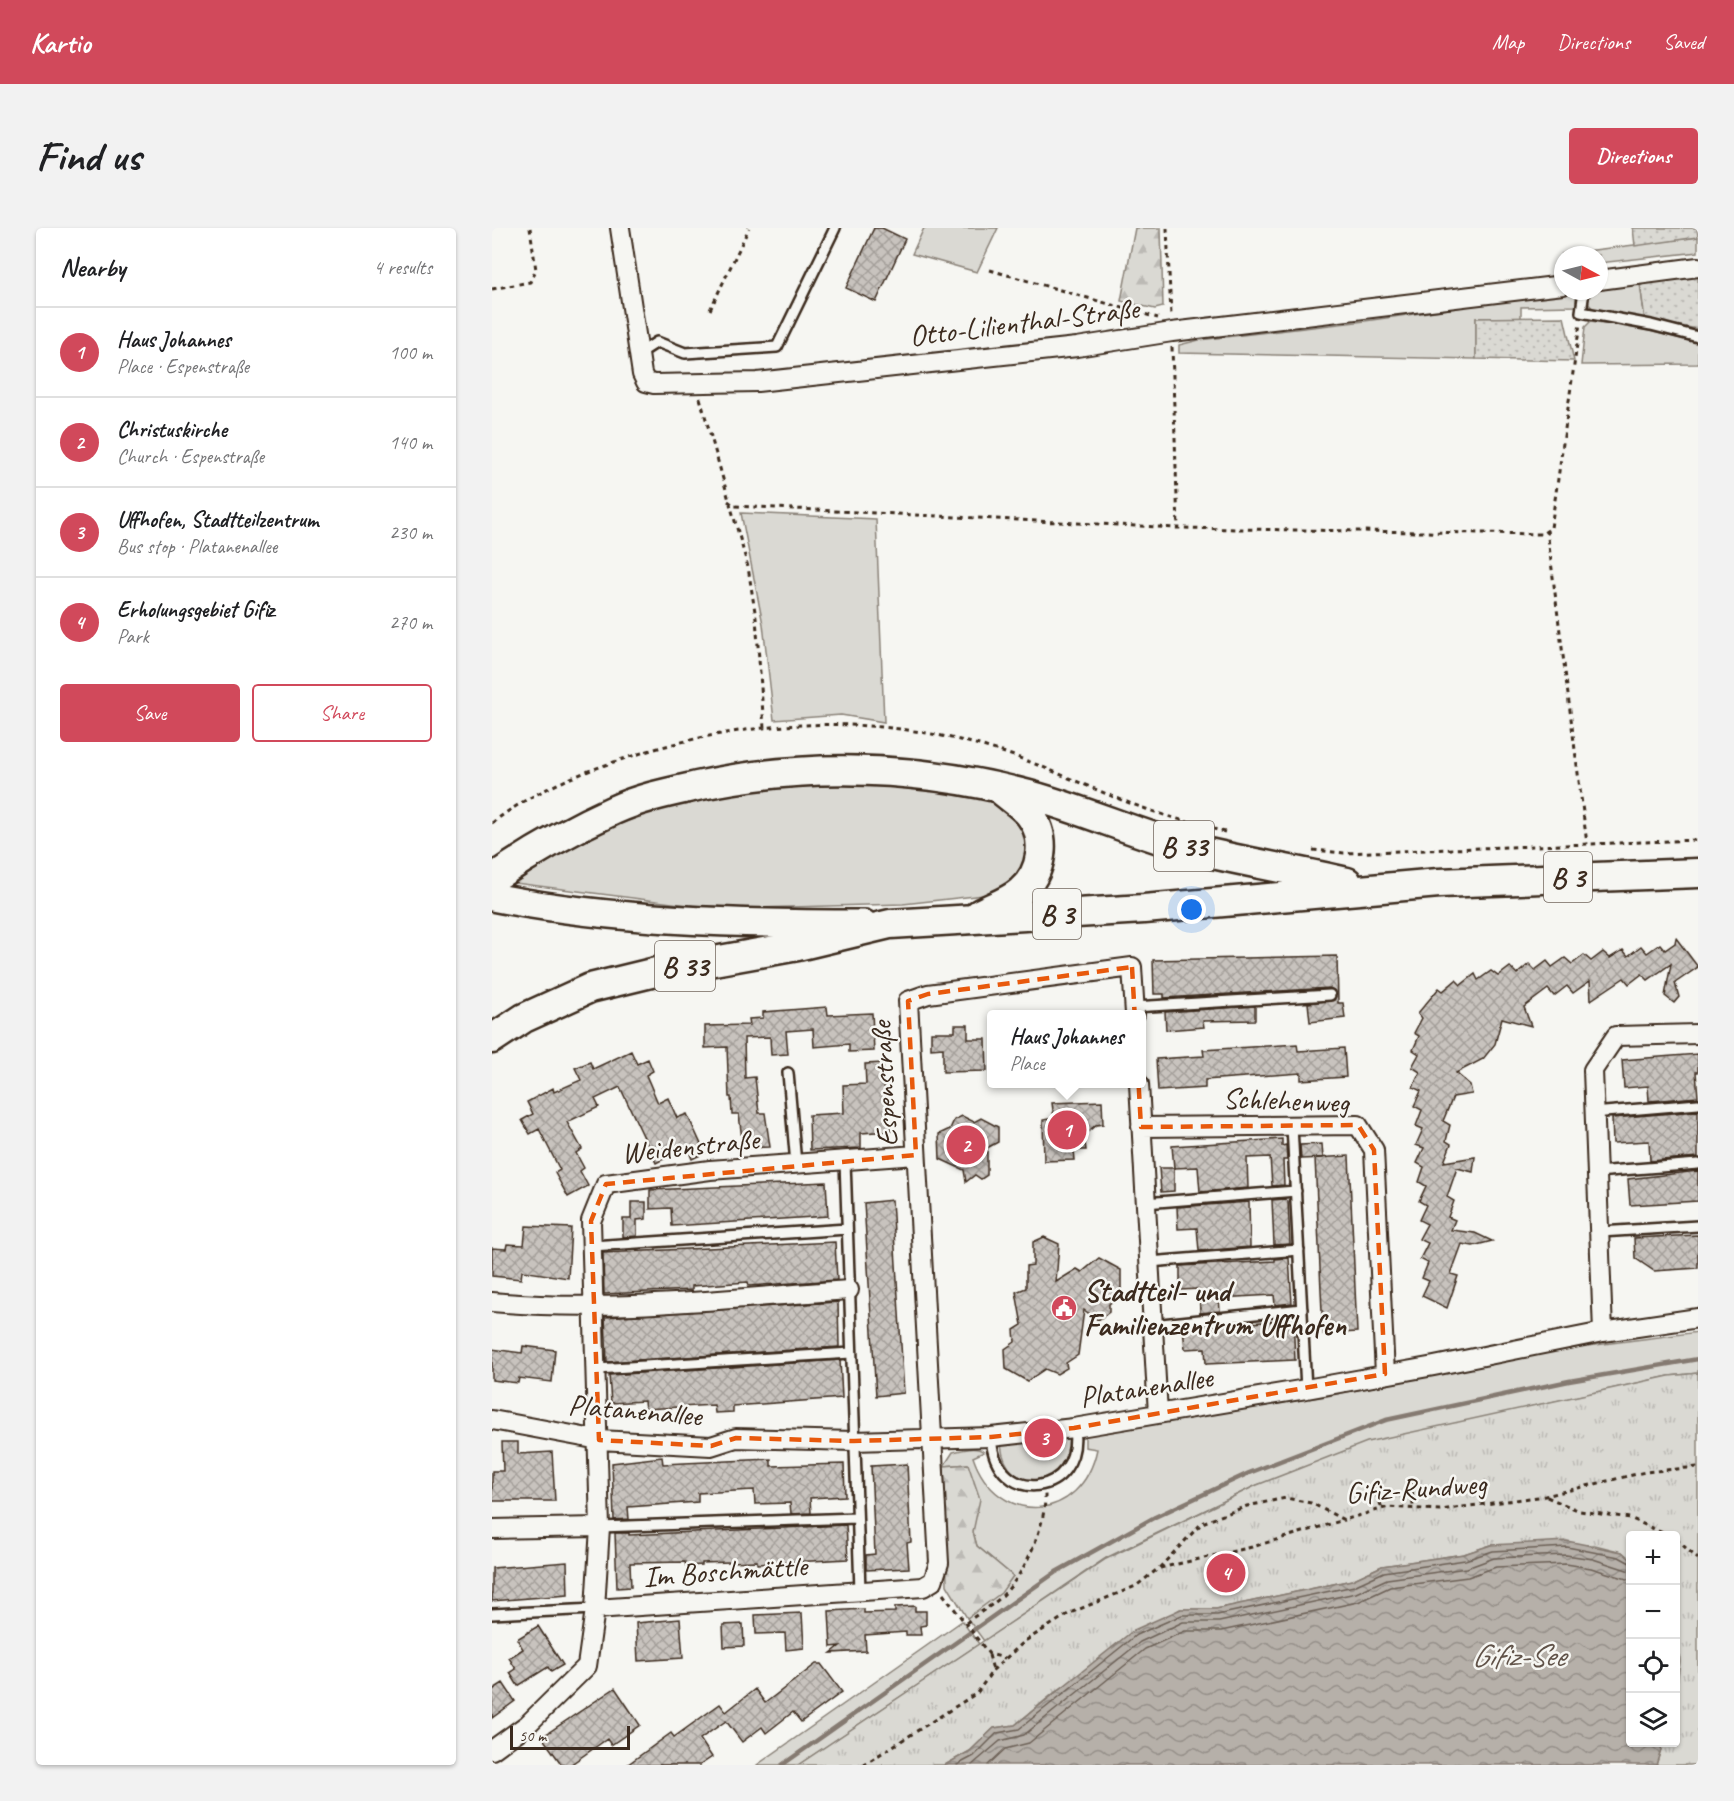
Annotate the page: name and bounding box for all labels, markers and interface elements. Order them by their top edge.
text: Kartio [30,25,91,60]
text: Map [1492,29,1524,55]
text: Directions [1557,29,1630,55]
text: Saved [1663,29,1704,55]
button: Directions [1569,128,1698,184]
text: Find us [36,130,141,183]
north arrow [1554,246,1608,300]
text: Nearby [60,251,125,284]
text: 4 results [373,255,432,280]
street label: Otto-Lilienthal-Straße [907,289,1143,355]
text: Haus Johannes [117,326,231,354]
text: 1 [75,340,84,365]
text: 100 m [389,340,432,365]
text: Place · Espenstraße [117,354,249,379]
text: Christuskirche [117,416,227,444]
text: 2 [75,430,84,455]
text: 140 m [389,430,432,455]
text: Church · Espenstraße [117,444,264,469]
text: Uffhofen, Stadtteilzentrum [117,506,318,534]
text: 3 [75,520,84,545]
text: 230 m [389,520,432,545]
text: Bus stop · Platanenallee [117,534,277,559]
text: Erholungsgebiet Gifiz [117,596,274,624]
text: 4 [75,610,84,635]
text: 270 m [389,610,432,635]
text: Park [117,624,149,649]
button: Save [60,684,240,742]
button: Share [252,684,432,742]
road number: B 33 [1154,821,1214,871]
road number: B 3 [1544,852,1592,902]
road number: B 3 [1033,889,1081,939]
your location [1177,895,1206,924]
road number: B 33 [655,941,715,991]
popup [987,1010,1146,1088]
street label: Espenstraße [862,1018,906,1148]
text: Haus Johannes [1010,1023,1123,1051]
text: Place [1010,1051,1045,1076]
street label: Schlehenweg [1222,1079,1351,1121]
pin: 1 [1048,1108,1086,1152]
street label: Weidenstraße [619,1120,763,1172]
pin: 2 [946,1122,986,1168]
place label: Stadtteil- und Familienzentrum Uffhofen [1084,1272,1347,1344]
public building icon: Stadtteil- und Familienzentrum Uffhofen [1049,1293,1079,1323]
street label: Platanenallee [1077,1357,1217,1416]
street label: Platanenallee [567,1385,706,1435]
pin: 3 [1024,1416,1064,1460]
street label: Gifiz-Rundweg [1344,1464,1489,1512]
map controls [1626,1531,1680,1747]
button: + [1626,1531,1680,1585]
street label: Im Boschmättle [642,1546,810,1596]
pin: 4 [1206,1550,1246,1596]
button: − [1626,1585,1680,1639]
water label: Gifiz-See [1472,1635,1569,1676]
button: locate [1626,1639,1680,1693]
button: layers [1626,1693,1680,1747]
scale bar [510,1723,630,1750]
text: 50 m [519,1726,546,1746]

